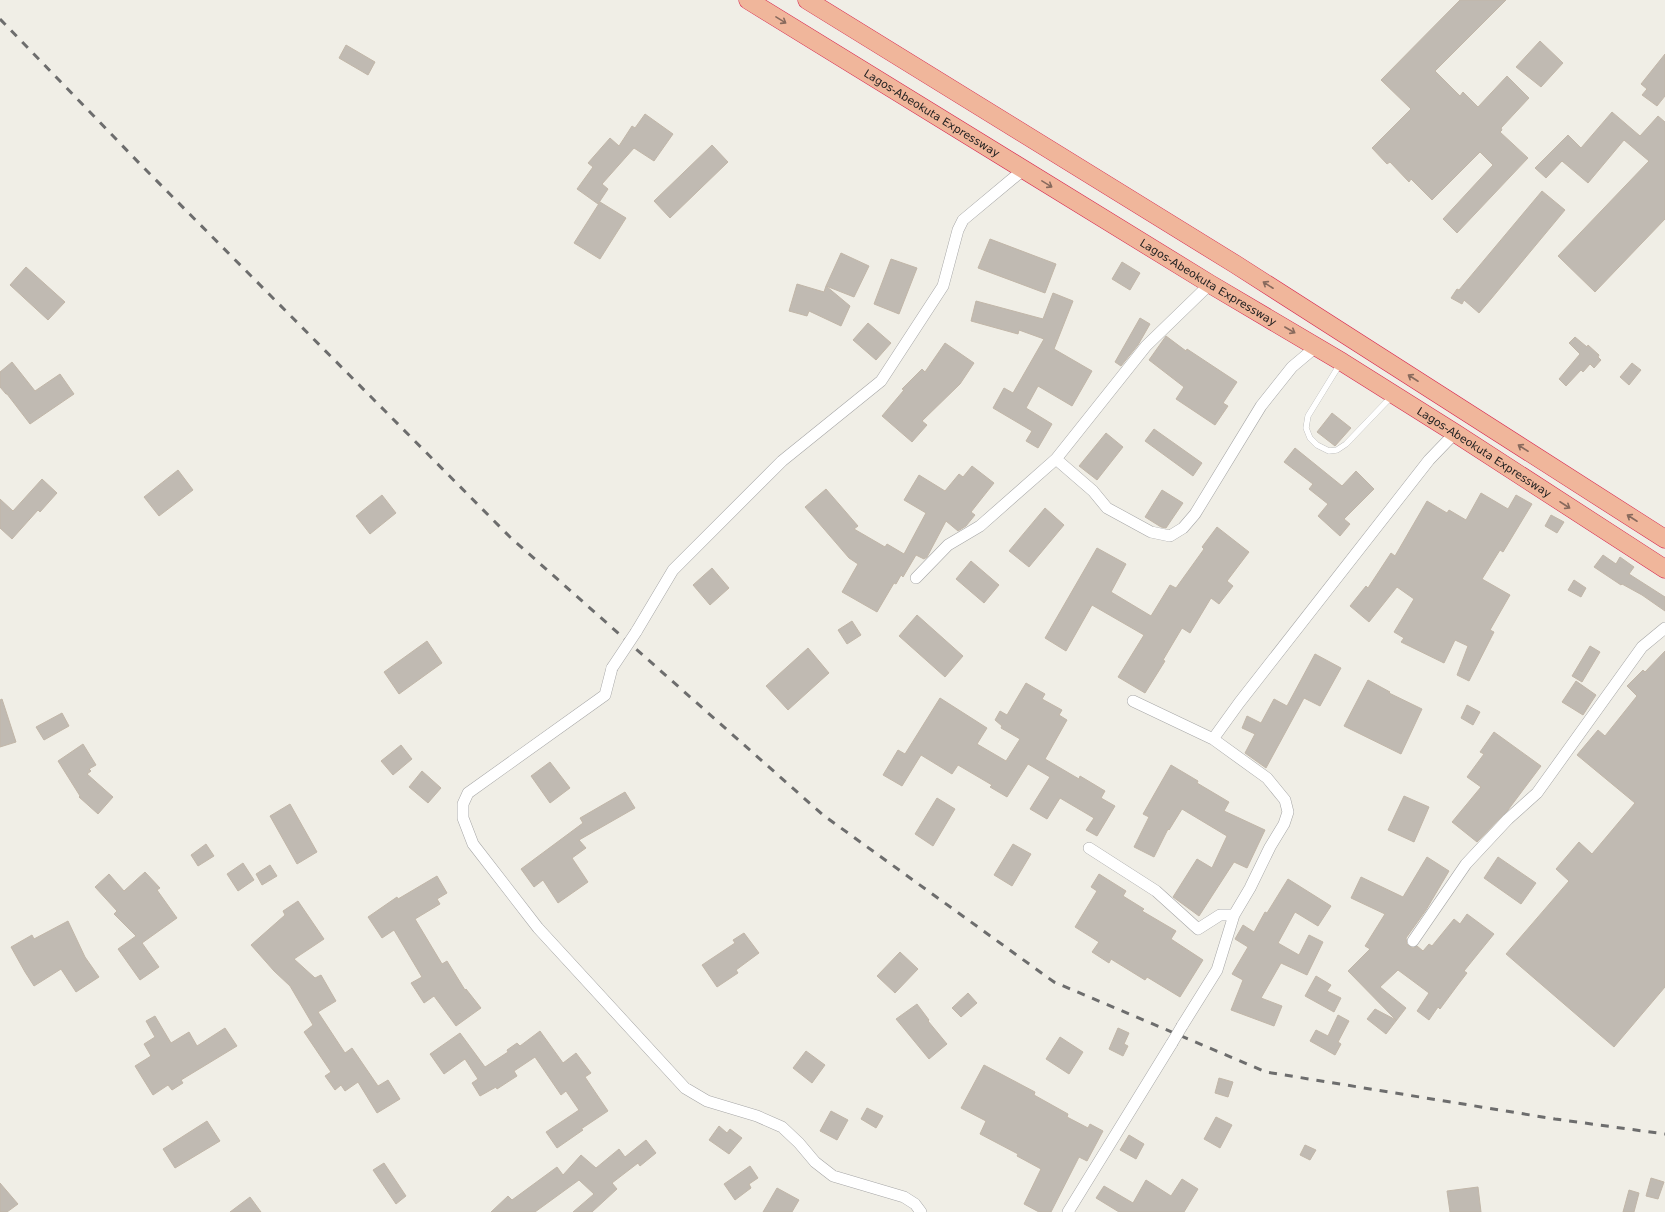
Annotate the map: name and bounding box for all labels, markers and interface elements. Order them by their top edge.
one-way arrow [775,17,787,25]
street label: Lagos-Abeokuta Expressway [862,66,1003,160]
one-way arrow [1041,181,1053,189]
street label: Lagos-Abeokuta Expressway [1138,236,1279,329]
one-way arrow [1262,281,1274,289]
one-way arrow [1284,327,1296,335]
one-way arrow [1408,374,1419,382]
street label: Lagos-Abeokuta Expressway [1415,404,1554,500]
one-way arrow [1518,444,1529,452]
one-way arrow [1559,501,1570,509]
one-way arrow [1627,514,1638,522]

